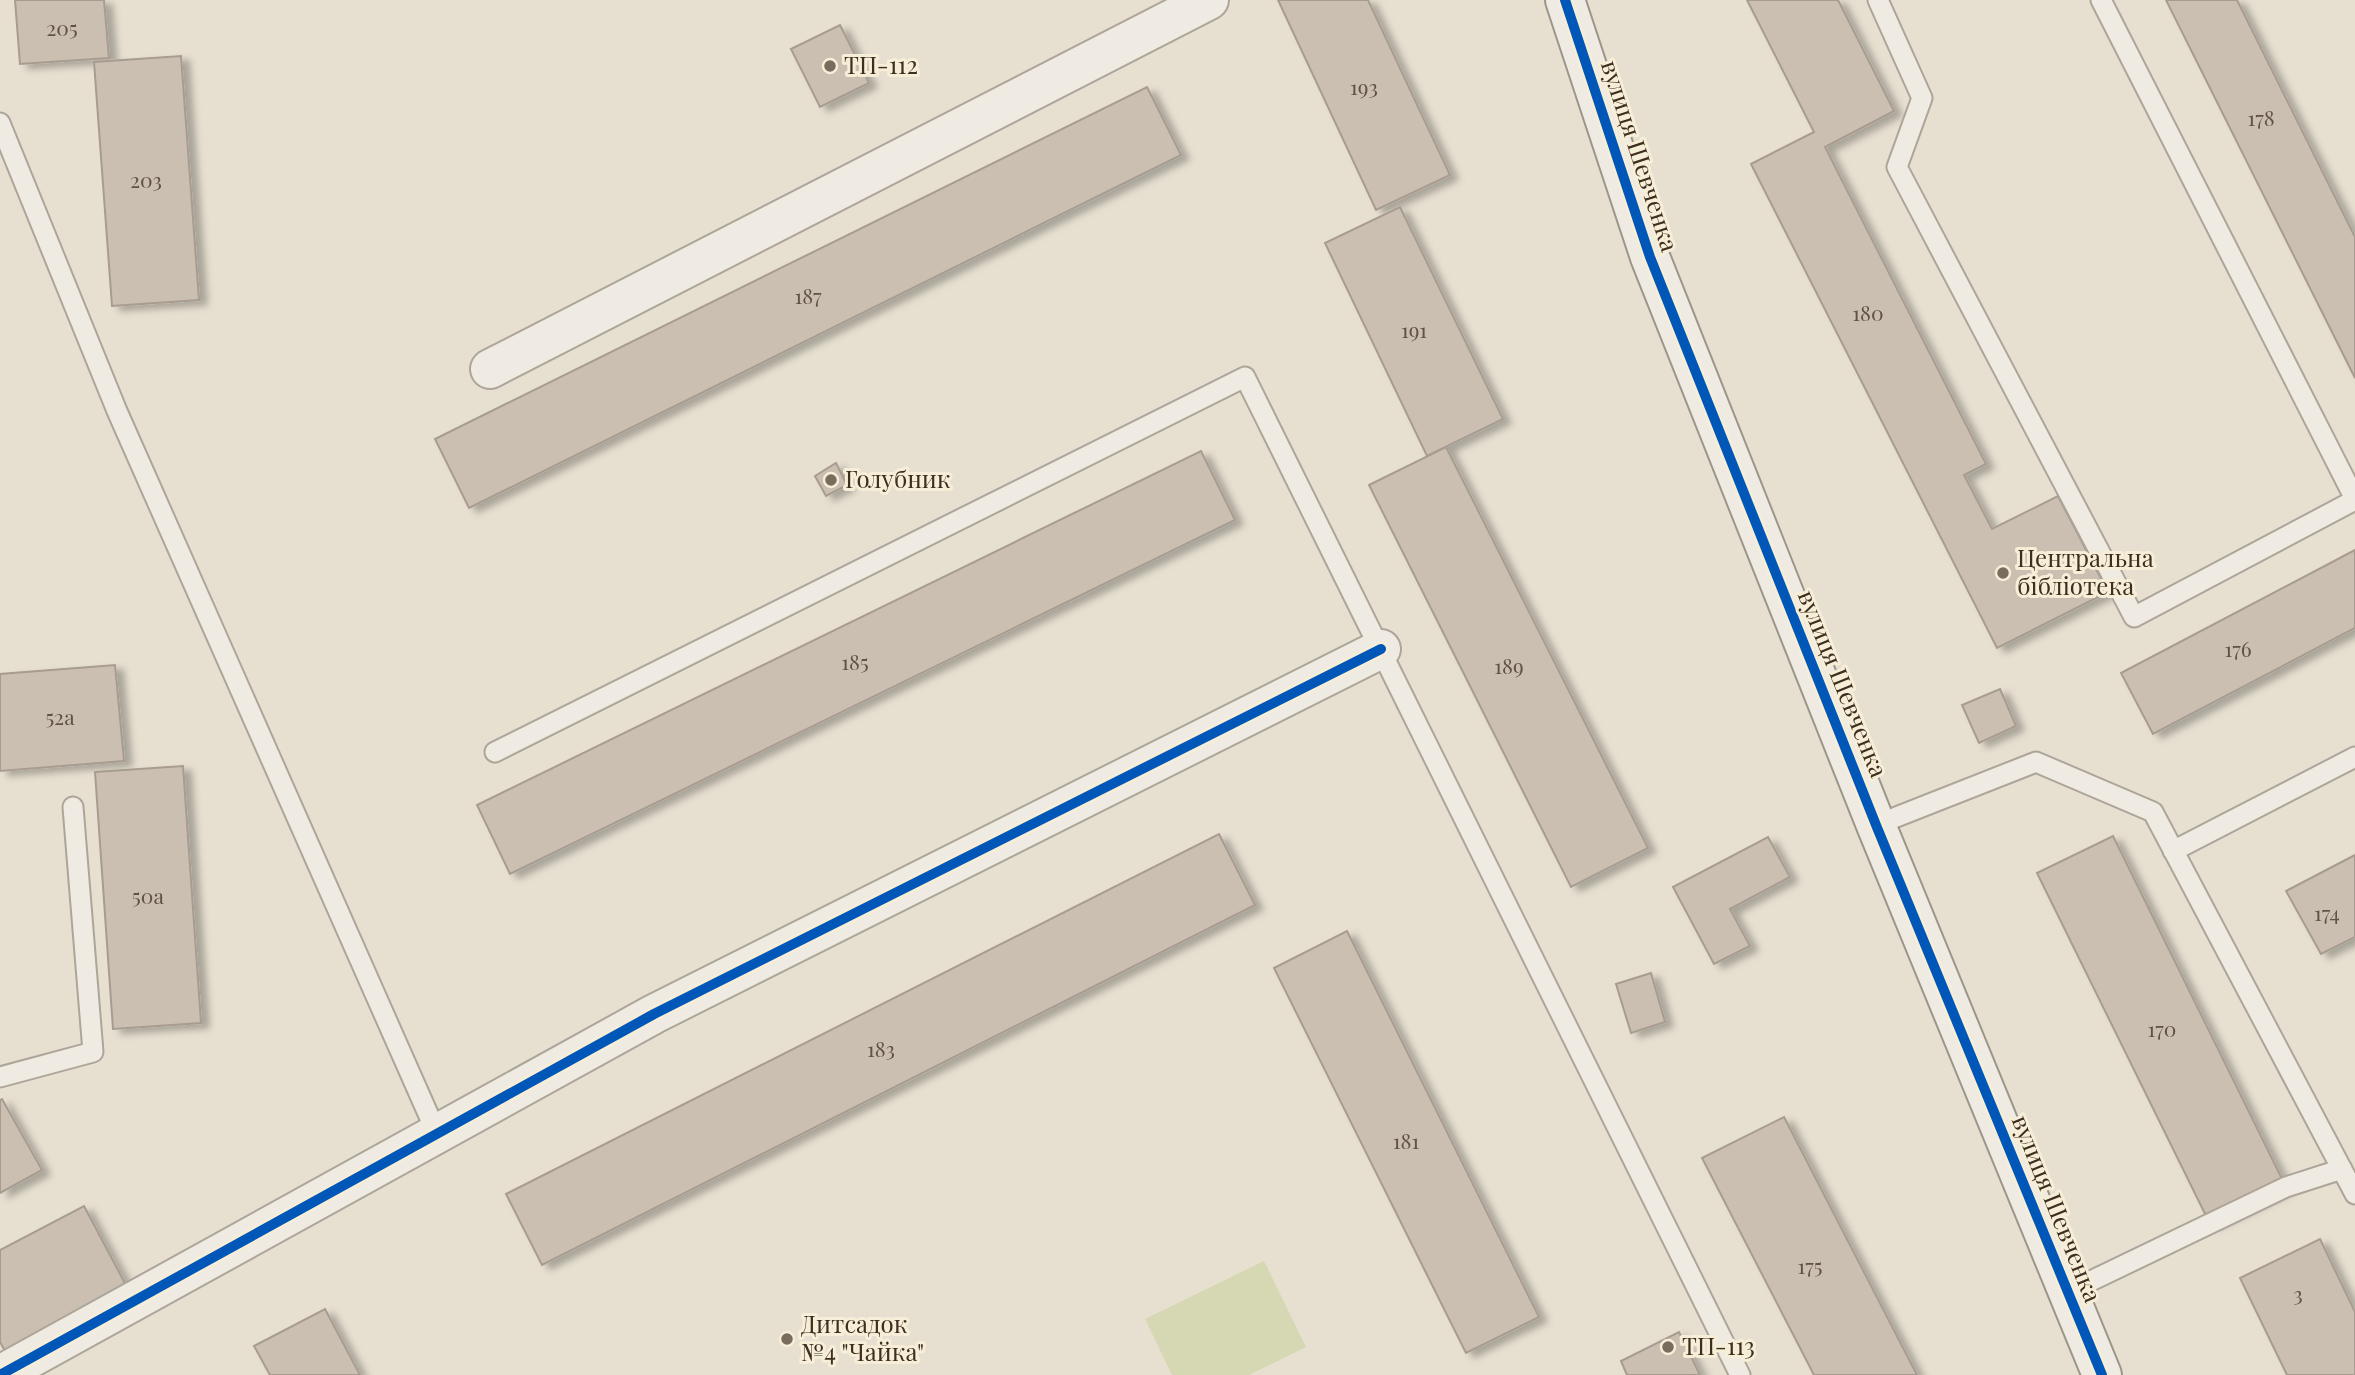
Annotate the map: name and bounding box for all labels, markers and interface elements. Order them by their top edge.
house number: 205 [46,13,78,41]
place label: ТП-112 [844,48,918,80]
street label: вулиця Шевченка [1595,56,1687,255]
marker: ТП-112 [822,58,838,74]
house number: 193 [1350,72,1378,100]
house number: 178 [2247,103,2275,131]
house number: 203 [130,165,162,193]
house number: 187 [794,281,822,309]
house number: 180 [1852,298,1884,326]
house number: 191 [1401,315,1427,343]
place label: Голубник [845,462,951,494]
marker: Голубник [823,472,839,488]
place label: Центральна бібліотека [2017,541,2154,601]
marker: Центральна бібліотека [1995,565,2011,581]
street label: вулиця Шевченка [1792,585,1896,782]
house number: 176 [2224,634,2252,662]
house number: 185 [841,647,869,675]
house number: 189 [1494,651,1524,679]
house number: 52а [45,702,75,730]
house number: 50а [132,881,164,909]
house number: 174 [2314,898,2340,926]
house number: 170 [2148,1014,2176,1042]
house number: 183 [867,1034,895,1062]
street label: вулиця Шевченка [2006,1110,2110,1307]
house number: 181 [1393,1126,1419,1154]
house number: 175 [1797,1251,1823,1279]
house number: 3 [2293,1279,2303,1307]
place label: Дитсадок №4 "Чайка" [801,1307,924,1367]
place label: ТП-113 [1682,1329,1755,1361]
marker: Дитсадок №4 "Чайка" [779,1331,795,1347]
marker: ТП-113 [1660,1339,1676,1355]

